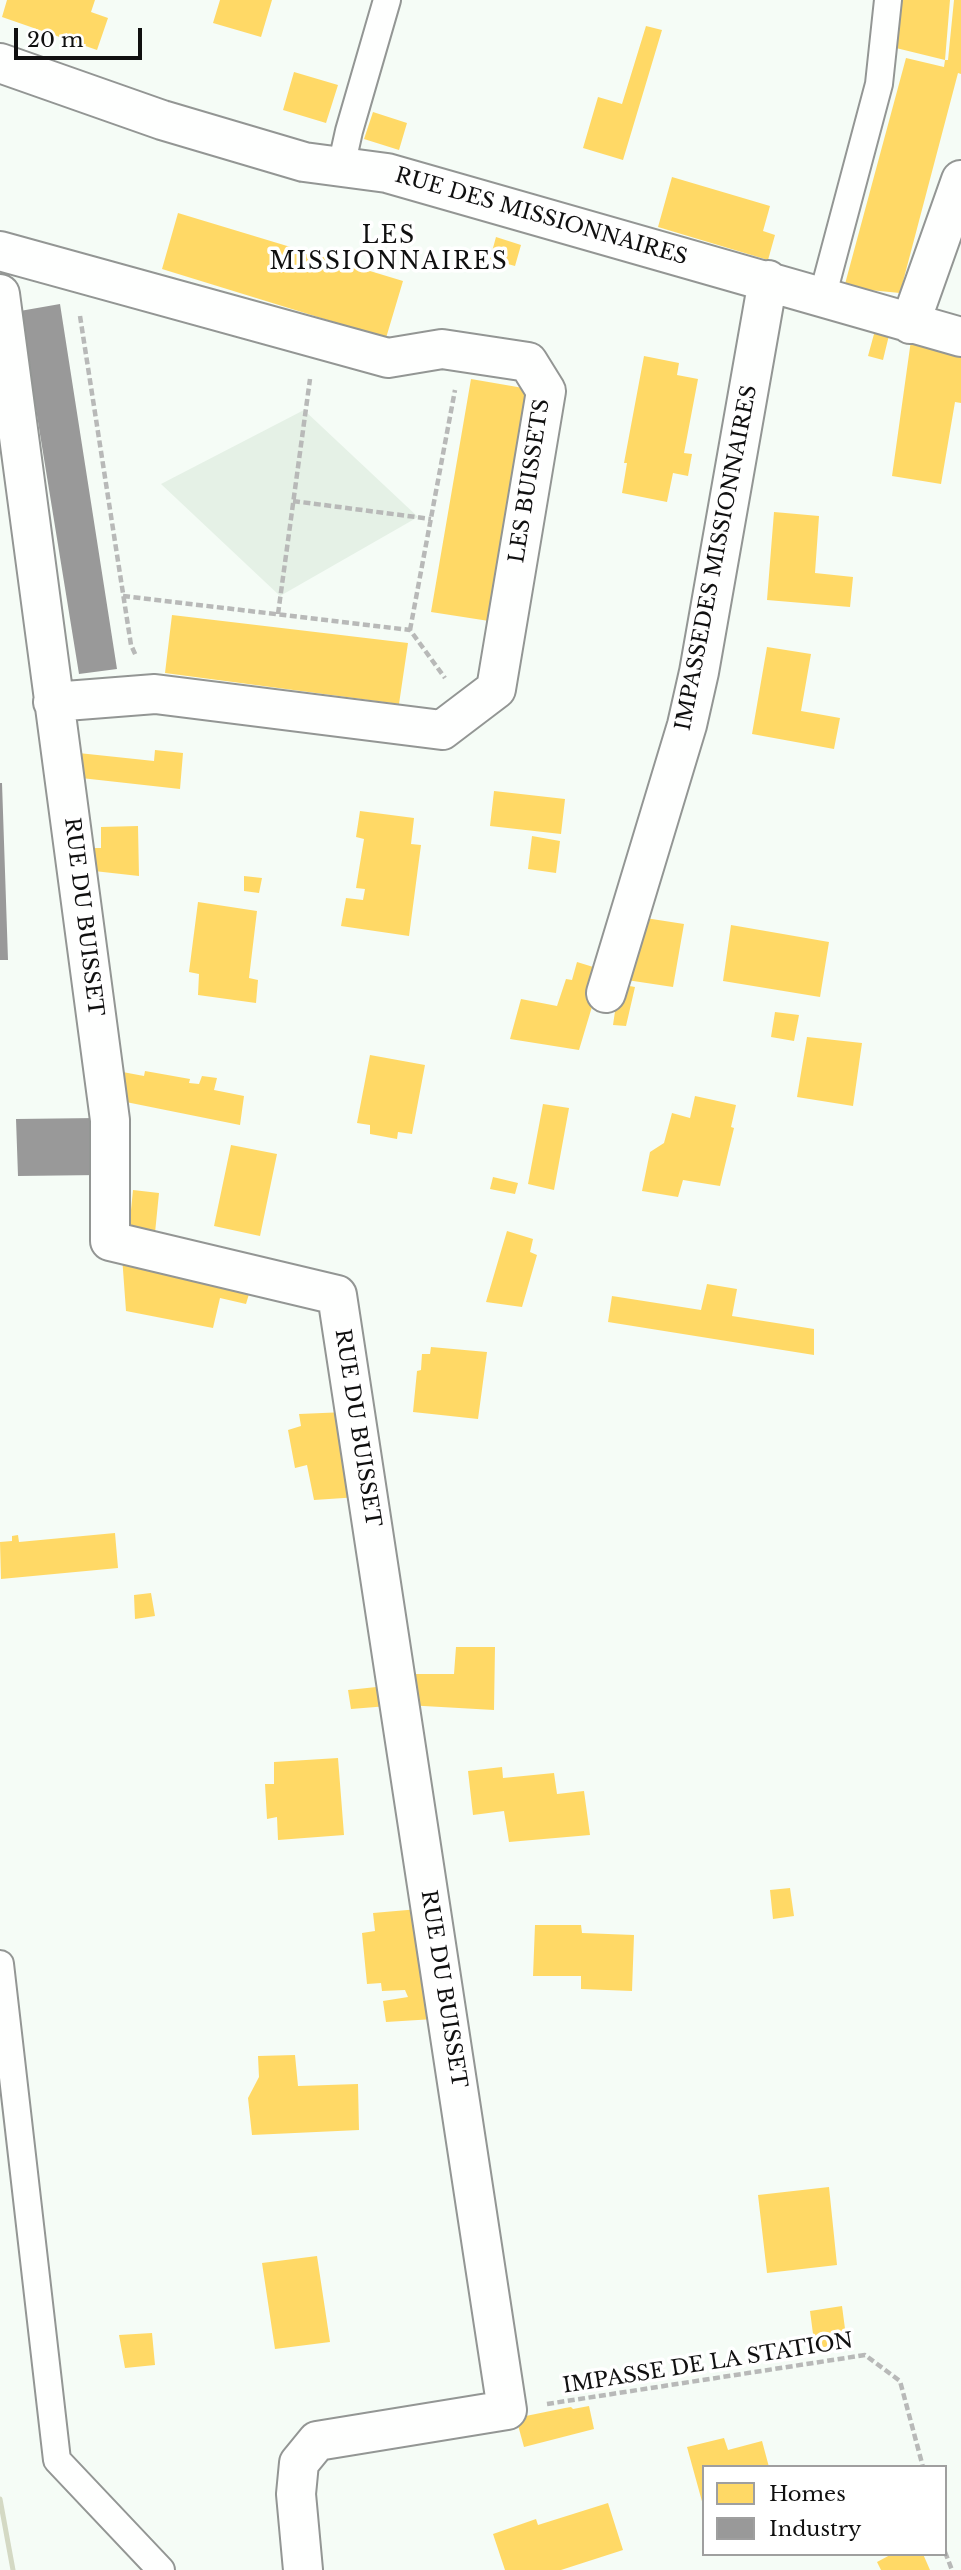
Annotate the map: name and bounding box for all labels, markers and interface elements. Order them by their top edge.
scale bar [18,14,145,58]
text: 20 m [27,27,84,53]
street label: RUE DES MISSIONNAIRES [392,163,690,271]
district label: LES MISSIONNAIRES [271,223,507,277]
street label: IMPASSEDES MISSIONNAIRES [671,383,763,733]
street label: LES BUISSETS [505,397,555,565]
street label: RUE DU BUISSET [58,816,108,1018]
street label: RUE DU BUISSET [329,1327,385,1529]
street label: RUE DU BUISSET [415,1888,471,2090]
street label: IMPASSE DE LA STATION [561,2329,855,2399]
legend [702,2465,947,2556]
text: Homes [769,2481,846,2507]
text: Industry [769,2516,861,2542]

